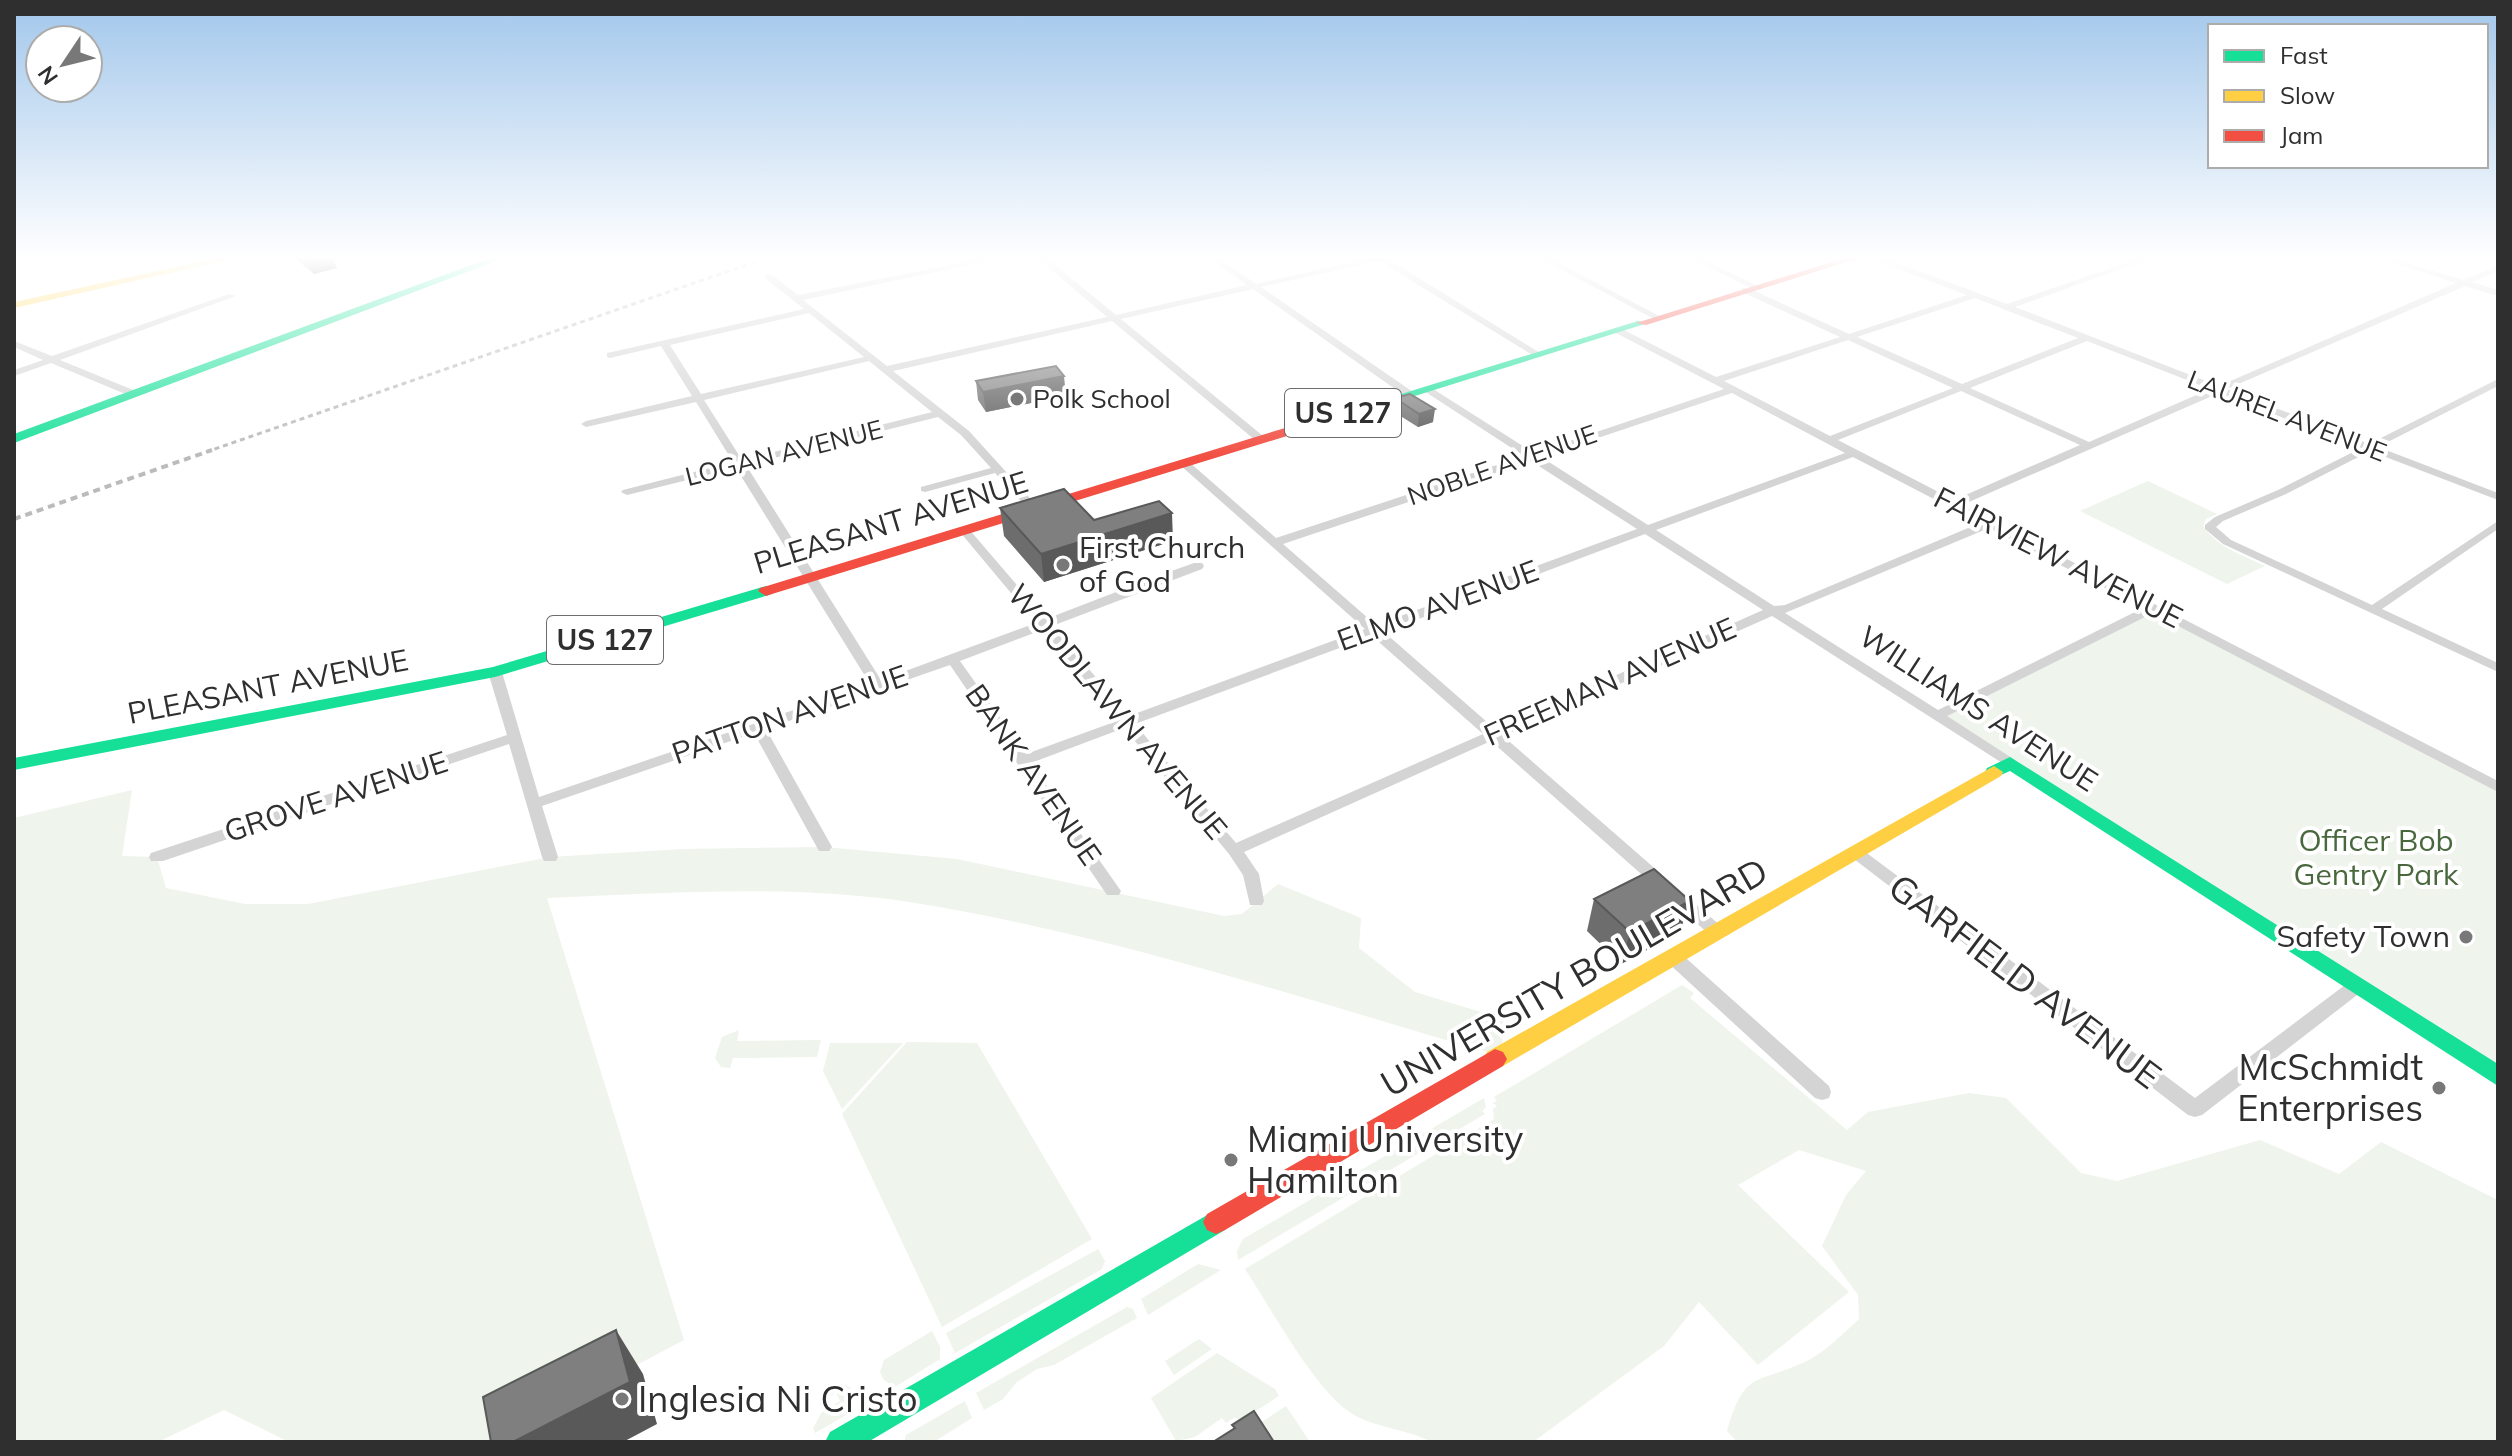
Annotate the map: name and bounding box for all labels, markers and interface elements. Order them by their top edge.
north arrow [24,24,104,104]
legend [2208,24,2488,168]
text: Fast [2280,40,2328,70]
text: N [31,61,64,90]
text: Slow [2280,80,2335,110]
text: Jam [2280,120,2323,150]
street label: LAUREL AVENUE [2183,362,2391,469]
place label: Polk School [1033,382,1171,415]
road number: US 127 [1285,389,1401,437]
marker: Polk School [1008,390,1026,408]
street label: LOGAN AVENUE [682,412,886,493]
street label: NOBLE AVENUE [1403,417,1601,512]
street label: PLEASANT AVENUE [749,462,1033,582]
street label: FAIRVIEW AVENUE [1928,478,2189,636]
place label: First Church of God [1079,528,1245,600]
street label: ELMO AVENUE [1332,551,1544,659]
marker: First Church of God [1054,556,1072,574]
street label: WOODLAWN AVENUE [1000,576,1236,847]
street label: FREEMAN AVENUE [1478,608,1742,754]
road number: US 127 [547,616,663,664]
street label: WILLIAMS AVENUE [1852,617,2105,799]
street label: PLEASANT AVENUE [124,640,411,732]
street label: PATTON AVENUE [667,656,913,772]
street label: BANK AVENUE [957,677,1110,872]
street label: GROVE AVENUE [219,742,452,850]
park label: Officer Bob Gentry Park [2293,821,2459,893]
street label: UNIVERSITY BOULEVARD [1372,847,1775,1106]
street label: GARFIELD AVENUE [1880,863,2170,1098]
place label: Safety Town [2276,917,2450,955]
marker: Safety Town [2457,928,2475,946]
place label: McSchmidt Enterprises [2237,1044,2423,1130]
marker: McSchmidt Enterprises [2430,1079,2448,1097]
place label: Miami University Hamilton [1247,1116,1523,1202]
marker: Miami University Hamilton [1222,1151,1240,1169]
place label: Inglesia Ni Cristo [638,1376,917,1421]
marker: Inglesia Ni Cristo [613,1390,631,1408]

